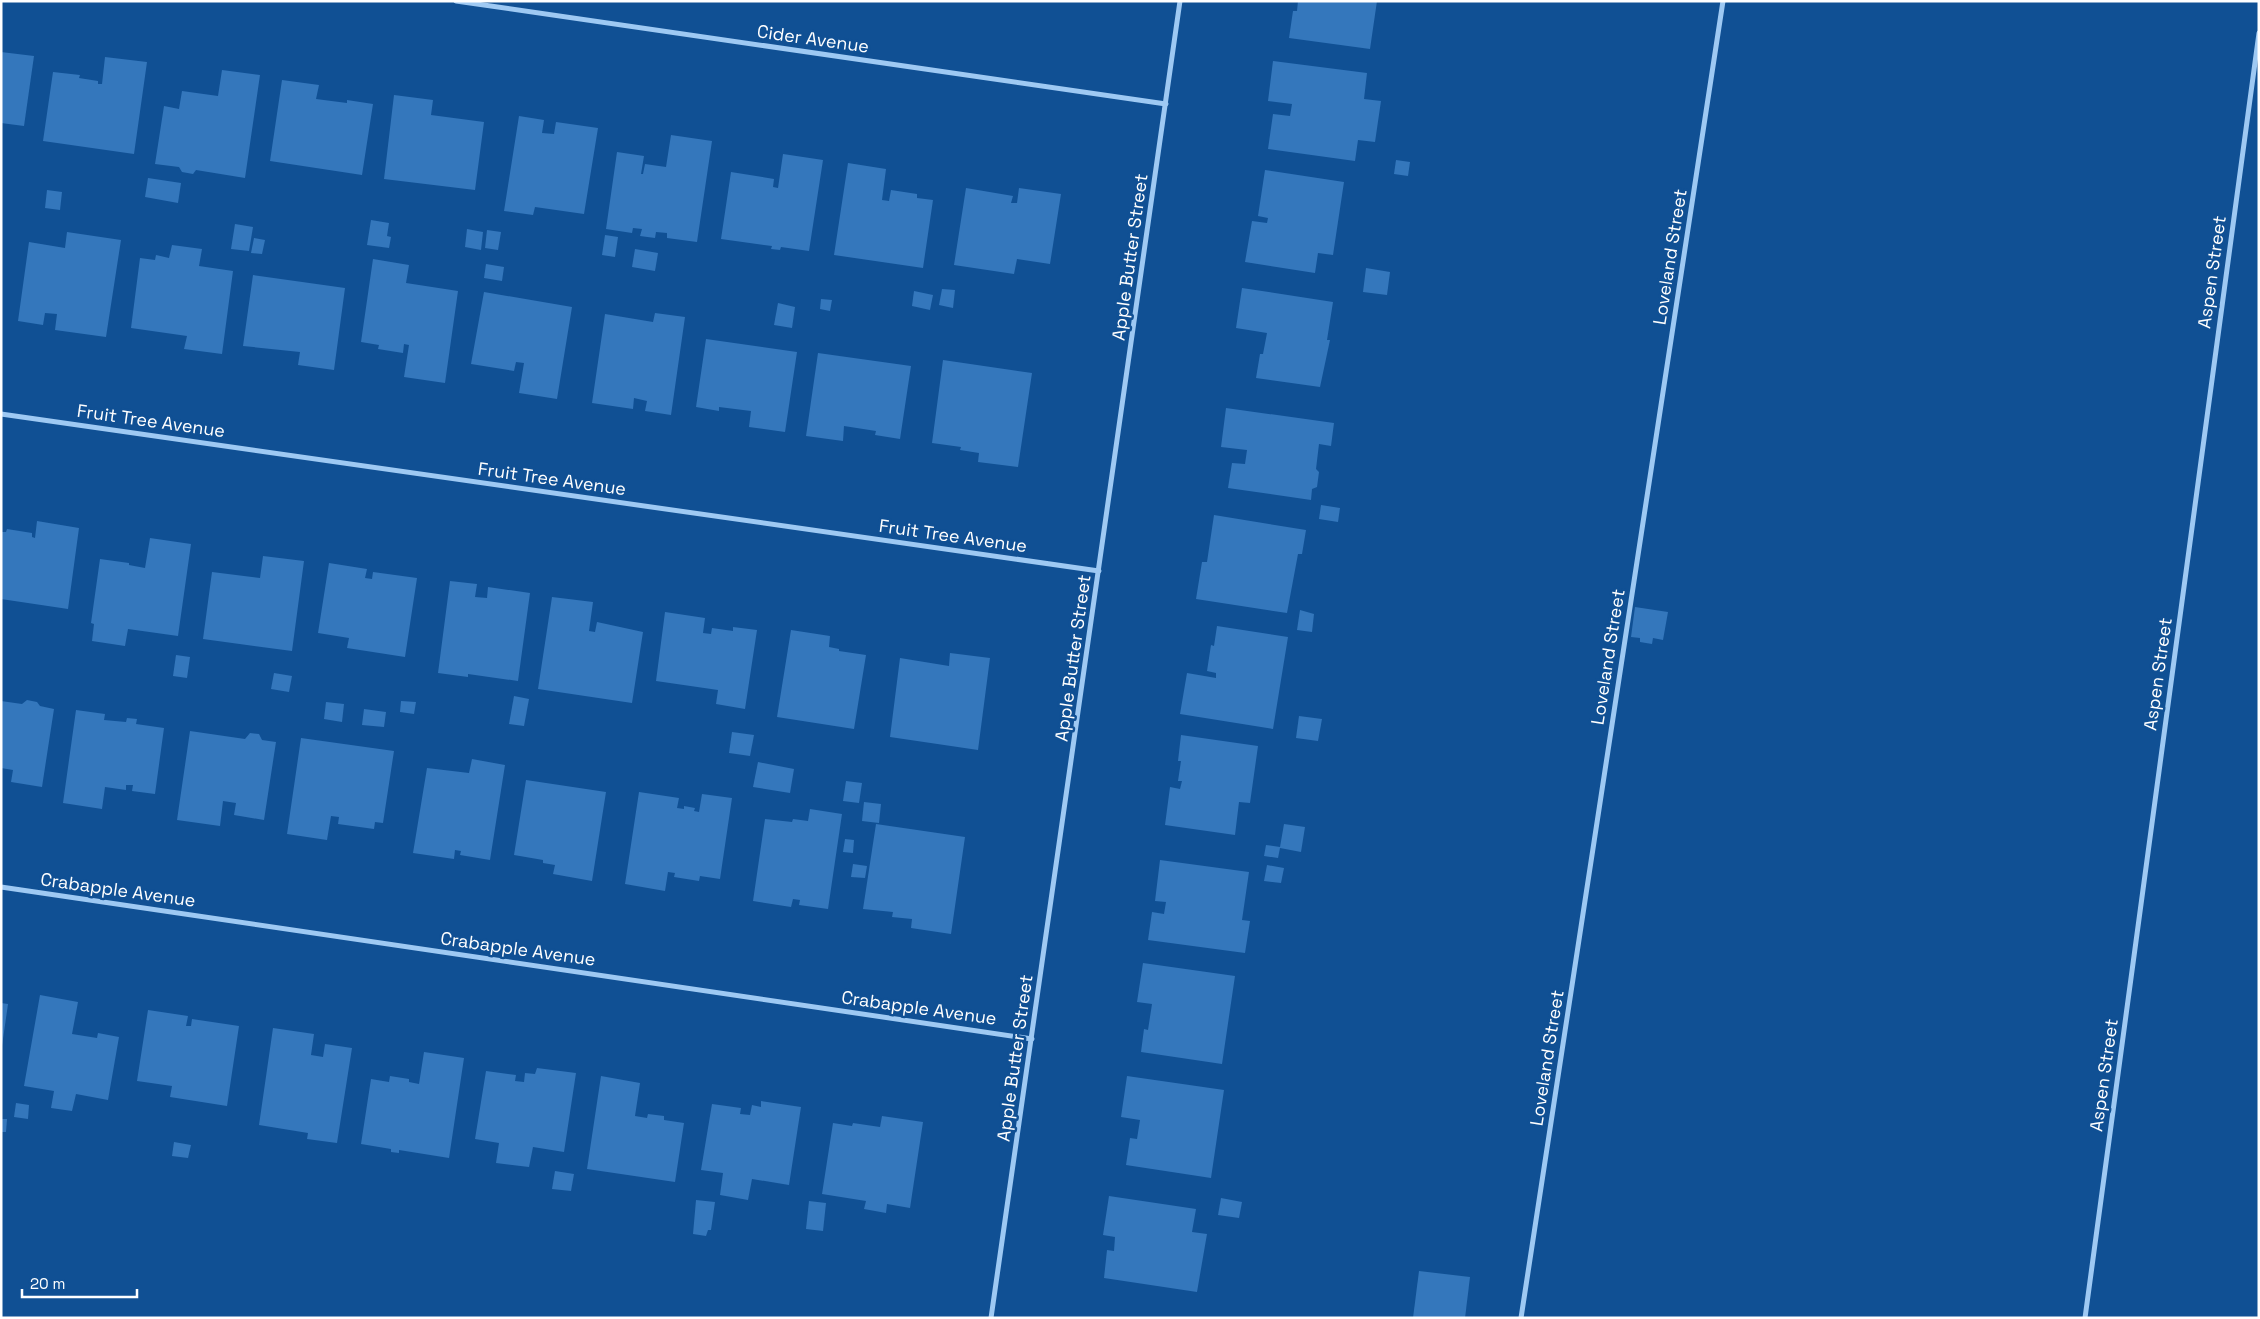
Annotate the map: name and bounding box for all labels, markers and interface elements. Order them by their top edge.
street label: Cider Avenue [756,19,871,58]
street label: Apple Butter Street [1106,172,1153,342]
street label: Loveland Street [1647,187,1692,327]
street label: Aspen Street [2192,214,2231,330]
street label: Fruit Tree Avenue [76,399,227,442]
street label: Fruit Tree Avenue [477,457,628,500]
street label: Fruit Tree Avenue [878,514,1029,557]
street label: Apple Butter Street [1049,573,1096,743]
street label: Loveland Street [1585,587,1630,727]
street label: Aspen Street [2138,616,2177,732]
street label: Crabapple Avenue [39,867,197,912]
street label: Crabapple Avenue [439,926,597,971]
street label: Apple Butter Street [991,973,1038,1143]
street label: Crabapple Avenue [840,985,998,1030]
street label: Loveland Street [1524,988,1569,1128]
street label: Aspen Street [2084,1017,2123,1133]
scale bar [22,1266,138,1298]
text: 20 m [30,1274,65,1293]

